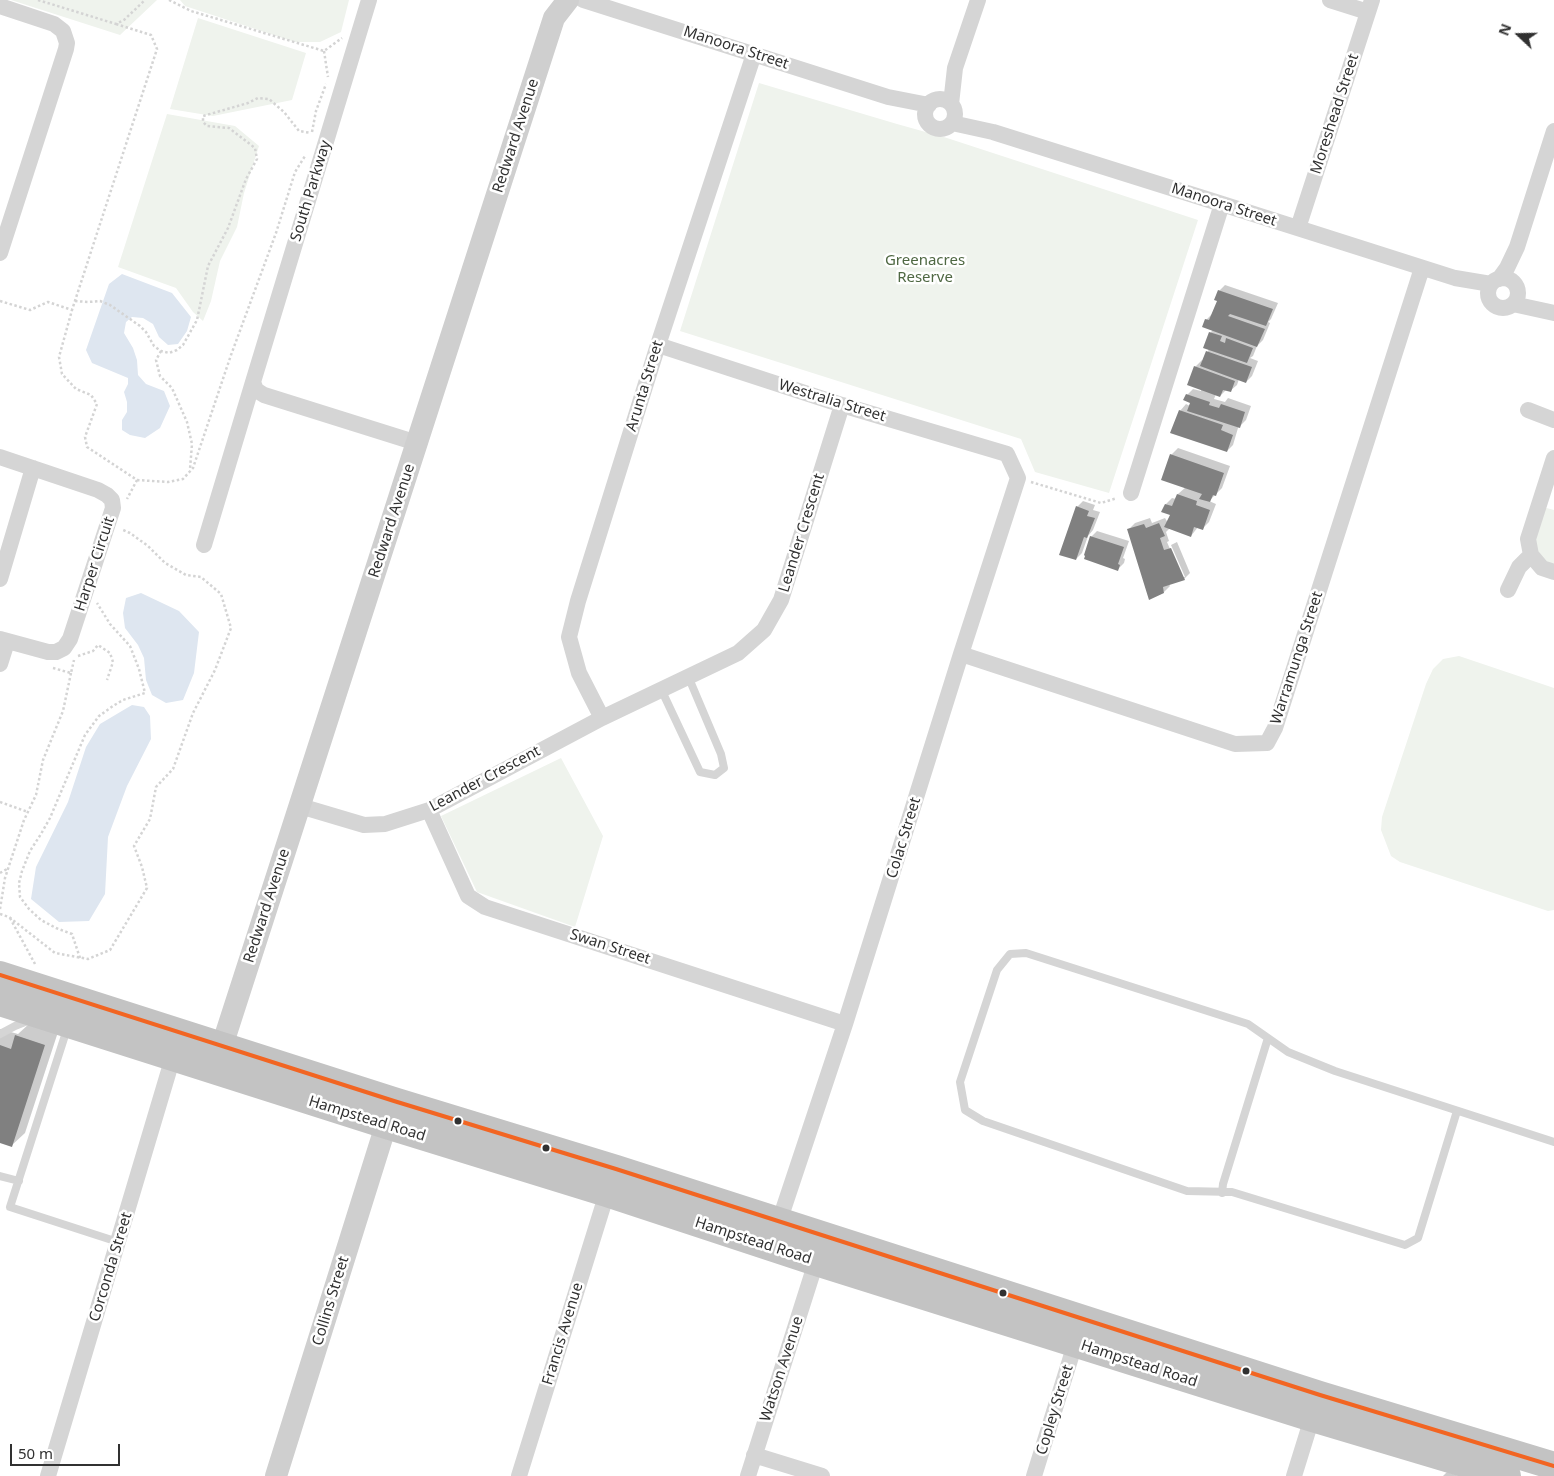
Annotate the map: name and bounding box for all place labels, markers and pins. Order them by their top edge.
unlabelled marker [453,1116,463,1126]
unlabelled marker [541,1143,551,1153]
unlabelled marker [998,1288,1008,1298]
unlabelled marker [1241,1366,1251,1376]

